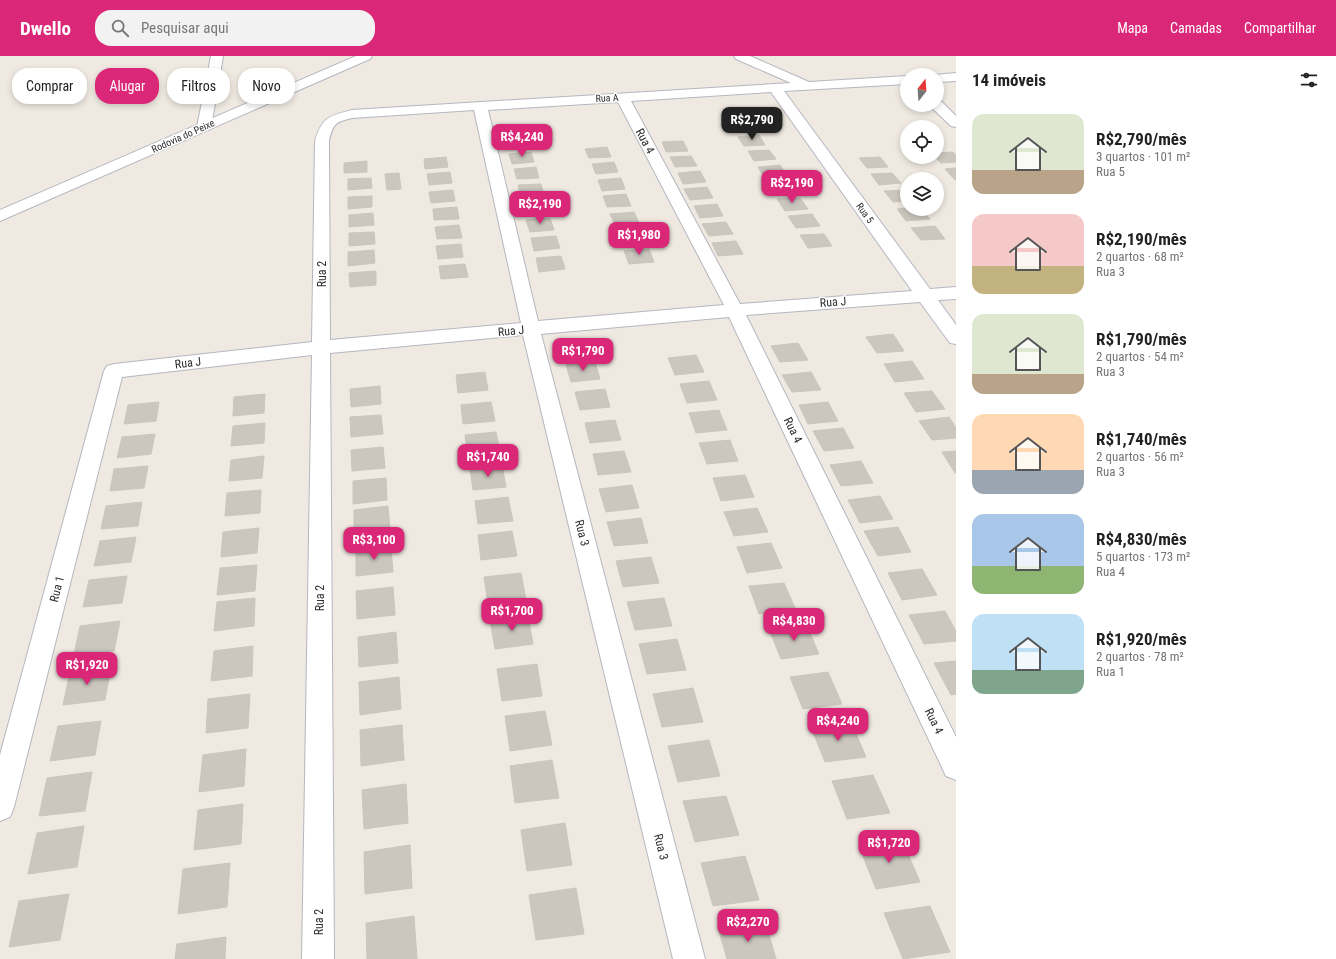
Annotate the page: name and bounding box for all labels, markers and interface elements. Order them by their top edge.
search box [95,10,375,46]
text: Dwello [20,17,71,40]
icon: search [109,17,131,39]
text: Pesquisar aqui [141,19,229,37]
text: Mapa [1117,20,1148,36]
text: Camadas [1170,20,1222,36]
text: Compartilhar [1244,20,1316,36]
chip: Comprar [12,68,87,104]
chip: Alugar [95,68,159,104]
chip: Filtros [167,68,230,104]
chip: Novo [238,68,295,104]
north arrow [900,68,944,112]
map controls [900,68,944,216]
icon: filters [1298,69,1320,91]
text: 14 imóveis [972,70,1046,90]
street label: Rua A [595,92,619,104]
pin: R$2,790 [715,107,789,141]
text: R$2,790 [730,112,774,127]
street label: Rodovia do Peixe [150,117,216,155]
button: locate [900,120,944,164]
pin: R$4,240 [485,124,559,158]
street label: Rua 4 [633,126,657,156]
text: R$4,240 [500,129,544,144]
text: R$2,790/mês [1096,129,1187,149]
icon: home [1004,130,1052,178]
text: 3 quartos · 101 m² [1096,149,1190,164]
text: Rua 5 [1096,164,1125,179]
pin: R$2,190 [755,170,829,204]
button: layers [900,172,944,216]
text: R$2,190 [770,175,814,190]
pin: R$2,190 [503,191,577,225]
text: R$2,190 [518,196,562,211]
street label: Rua 5 [854,201,876,225]
pin: R$1,980 [602,222,676,256]
text: R$1,980 [617,227,661,242]
text: R$2,190/mês [1096,229,1187,249]
icon: home [1004,230,1052,278]
text: 2 quartos · 68 m² [1096,249,1184,264]
street label: Rua 2 [315,261,329,287]
text: Rua 3 [1096,264,1125,279]
street label: Rua J [819,294,847,310]
street label: Rua J [497,323,525,339]
text: R$1,790/mês [1096,329,1187,349]
icon: home [1004,330,1052,378]
pin: R$1,790 [546,338,620,372]
text: R$1,790 [561,343,605,358]
text: 2 quartos · 54 m² [1096,349,1184,364]
street label: Rua J [174,354,202,372]
text: Rua 3 [1096,364,1125,379]
street label: Rua 4 [781,415,805,445]
text: R$1,740/mês [1096,429,1187,449]
icon: home [1004,430,1052,478]
pin: R$1,740 [451,444,525,478]
text: R$1,740 [466,449,510,464]
text: 2 quartos · 56 m² [1096,449,1184,464]
text: Rua 3 [1096,464,1125,479]
street label: Rua 3 [572,518,592,548]
pin: R$3,100 [337,527,411,561]
text: R$4,830/mês [1096,529,1187,549]
icon: home [1004,530,1052,578]
text: R$3,100 [352,532,396,547]
text: 5 quartos · 173 m² [1096,549,1190,564]
text: Rua 4 [1096,564,1125,579]
street label: Rua 1 [47,574,67,604]
street label: Rua 2 [313,585,327,611]
pin: R$1,700 [475,598,549,632]
text: R$1,700 [490,603,534,618]
pin: R$4,830 [757,608,831,642]
text: R$4,830 [772,613,816,628]
text: R$1,920/mês [1096,629,1187,649]
icon: home [1004,630,1052,678]
text: 2 quartos · 78 m² [1096,649,1184,664]
pin: R$1,920 [50,652,124,686]
text: R$1,920 [65,657,109,672]
text: Rua 1 [1096,664,1125,679]
street label: Rua 4 [922,706,946,736]
pin: R$4,240 [801,708,875,742]
text: R$4,240 [816,713,860,728]
pin: R$1,720 [852,830,926,864]
street label: Rua 3 [651,832,671,862]
text: R$1,720 [867,835,911,850]
street label: Rua 2 [312,909,326,935]
pin: R$2,270 [711,909,785,943]
text: R$2,270 [726,914,770,929]

